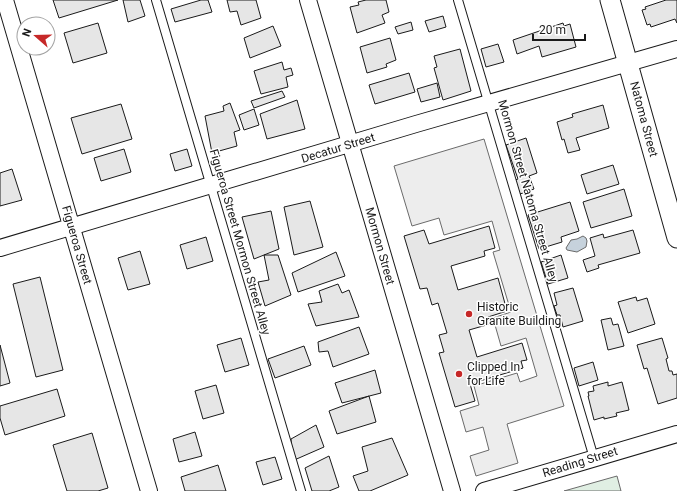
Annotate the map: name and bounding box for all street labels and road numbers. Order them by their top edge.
street label: Natoma Street [627,80,661,158]
street label: Mormon Street Natoma Street Alley [495,98,561,284]
street label: Decatur Street [299,130,377,166]
street label: Figueroa Street Mormon Street Alley [207,147,273,337]
street label: Figueroa Street [59,204,95,286]
street label: Mormon Street [362,206,398,286]
street label: Reading Street [541,444,619,480]

